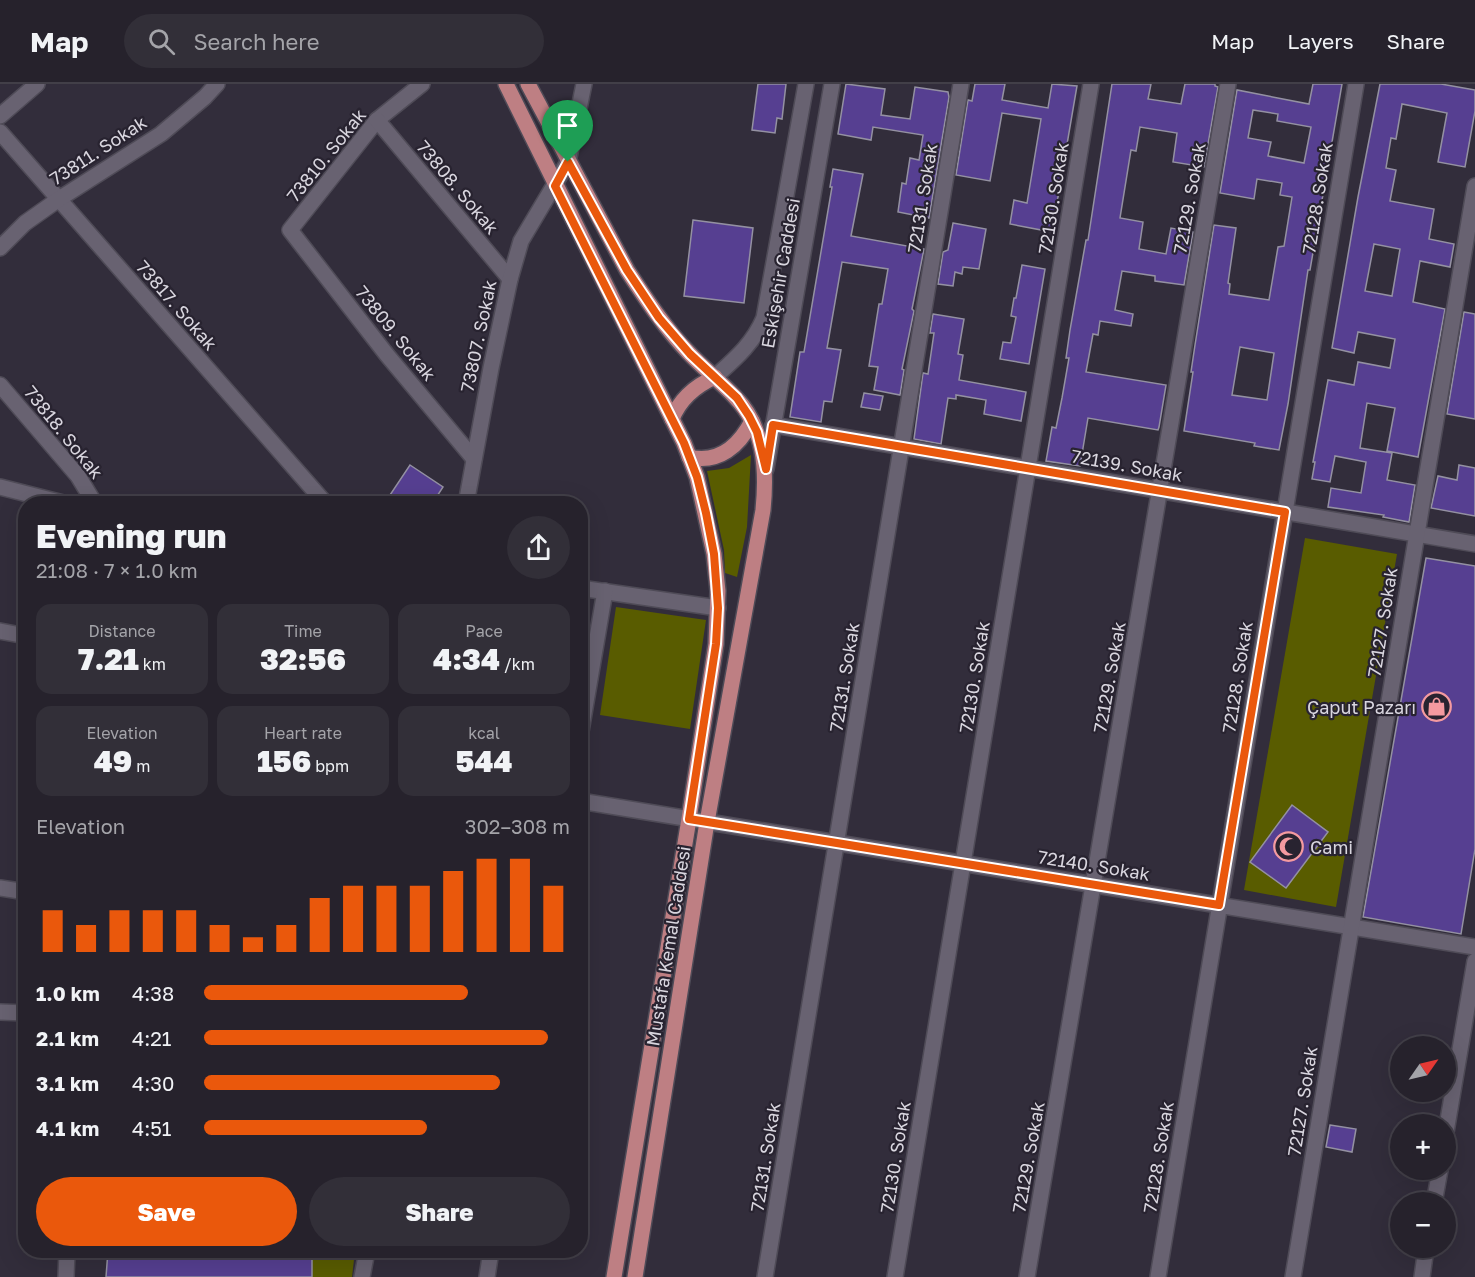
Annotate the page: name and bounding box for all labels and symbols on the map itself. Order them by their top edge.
pin [542,100,593,162]
street label: 73810. Sokak [282,104,370,206]
street label: 73811. Sokak [45,111,151,189]
street label: 73808. Sokak [412,136,504,238]
street label: 72130. Sokak [1033,140,1073,256]
street label: 72129. Sokak [1168,141,1210,255]
street label: 72128. Sokak [1297,141,1337,255]
street label: 72131. Sokak [902,142,942,254]
street label: Eskişehir Caddesi [756,196,804,350]
street label: 73817. Sokak [132,256,222,354]
street label: 73807. Sokak [455,278,501,394]
street label: 73809. Sokak [351,281,441,385]
street label: 73818. Sokak [20,381,108,483]
street label: 72139. Sokak [1070,444,1184,486]
street label: 72127. Sokak [1362,565,1402,679]
street label: 72130. Sokak [954,619,994,735]
street label: 72129. Sokak [1088,620,1130,734]
street label: 72128. Sokak [1217,620,1257,734]
street label: 72131. Sokak [824,621,864,733]
shop icon: Çaput Pazarı [1421,691,1453,723]
place label: Çaput Pazarı [1307,696,1416,718]
mosque icon: Cami [1273,831,1305,863]
place label: Cami [1310,836,1353,858]
street label: Mustafa Kemal Caddesi [641,844,695,1048]
street label: 72140. Sokak [1036,845,1152,885]
north arrow [1390,1036,1456,1102]
street label: 72127. Sokak [1282,1044,1322,1158]
street label: 72130. Sokak [875,1099,915,1215]
street label: 72129. Sokak [1007,1100,1049,1214]
street label: 72128. Sokak [1138,1100,1178,1214]
street label: 72131. Sokak [745,1101,785,1213]

